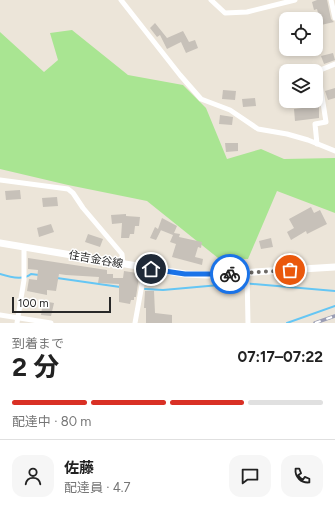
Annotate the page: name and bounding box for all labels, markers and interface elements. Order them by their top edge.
map controls [279,12,323,108]
button: locate [279,12,323,56]
button: layers [279,64,323,108]
street label: 住吉金谷線 [68,248,124,271]
pin [134,252,168,286]
pin [273,253,307,287]
courier [210,254,250,294]
icon: home [140,258,162,280]
icon: bag [279,259,301,281]
icon: bike [219,263,241,285]
scale bar [12,295,111,314]
text: 100 m [18,297,49,310]
text: 到着まで [12,336,64,351]
text: 07:17–07:22 [238,348,323,366]
text: 2 分 [12,351,59,383]
text: 配達中 · 80 m [12,414,91,429]
button: person [12,455,54,497]
button: chat [229,455,271,497]
button: phone [281,455,323,497]
text: 佐藤 [64,459,94,477]
text: 配達員 · 4.7 [64,480,130,495]

